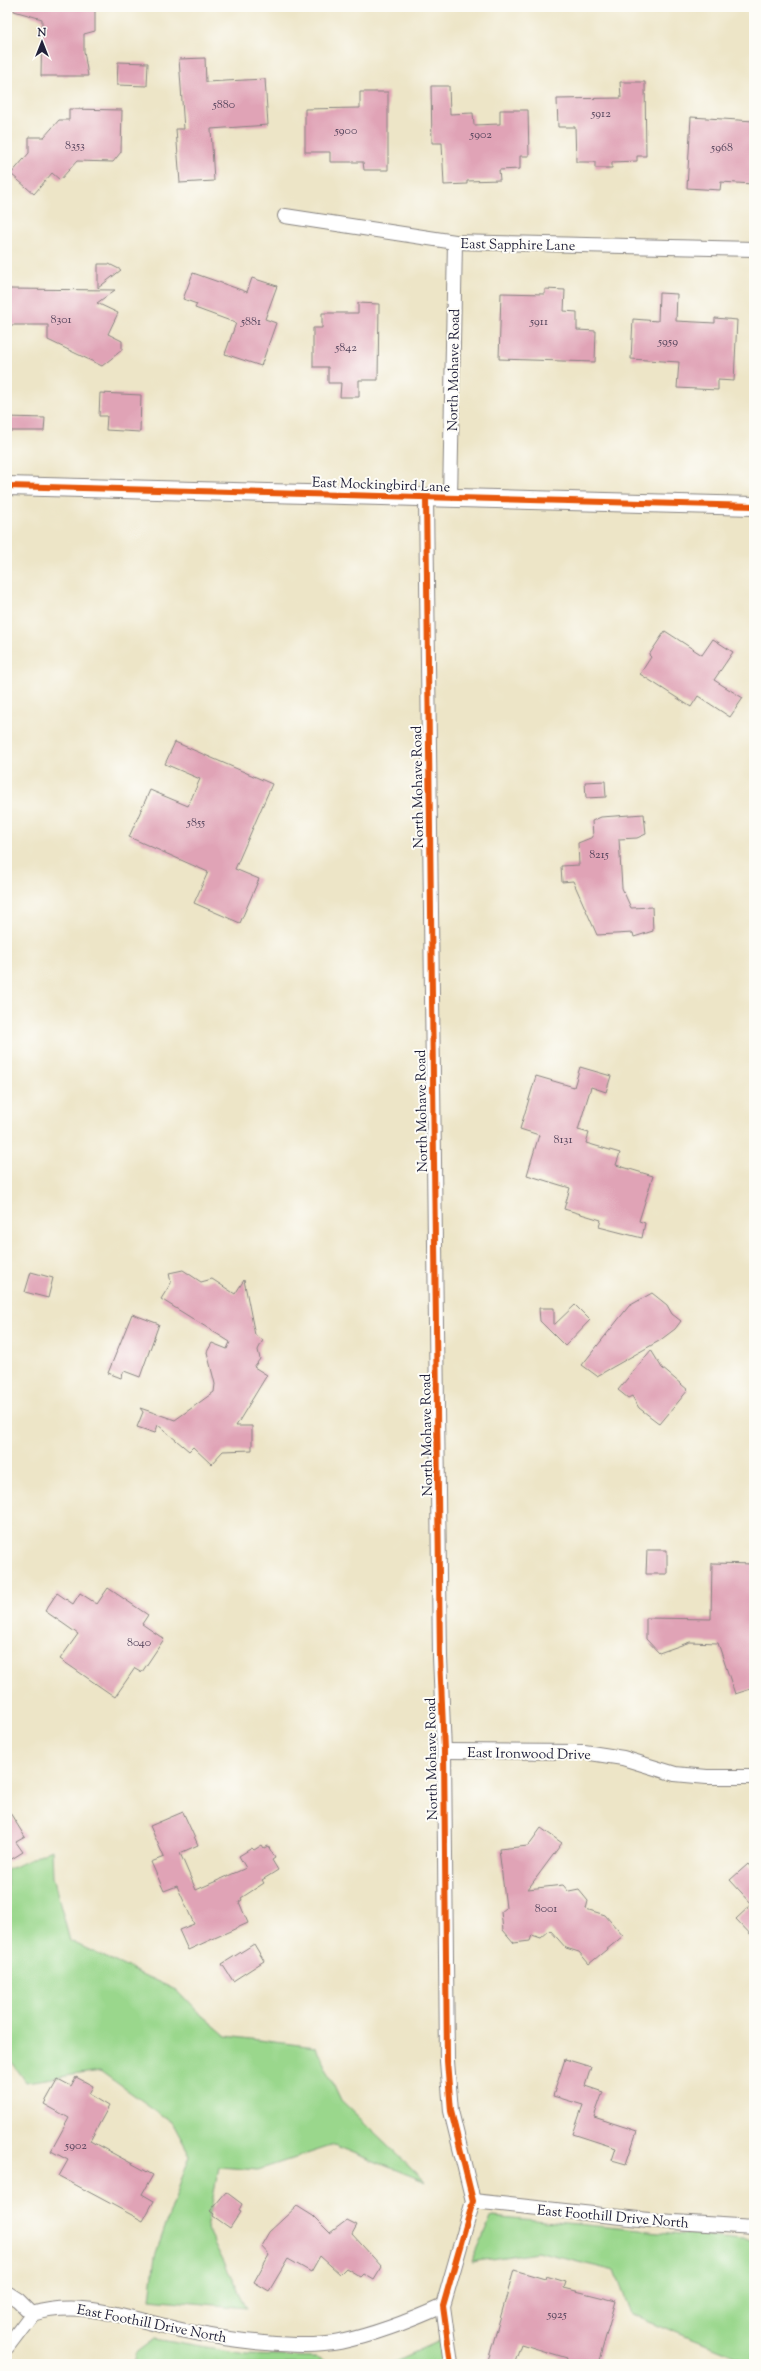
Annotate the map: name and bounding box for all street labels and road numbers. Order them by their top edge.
street label: East Sapphire Lane [460,235,575,257]
street label: North Mohave Road [444,309,466,431]
street label: East Mockingbird Lane [311,474,450,498]
street label: North Mohave Road [408,725,430,848]
street label: North Mohave Road [412,1049,434,1172]
street label: North Mohave Road [417,1373,439,1496]
street label: North Mohave Road [422,1697,444,1820]
street label: East Ironwood Drive [467,1744,591,1766]
street label: East Foothill Drive North [536,2201,690,2235]
street label: East Foothill Drive North [75,2301,228,2349]

